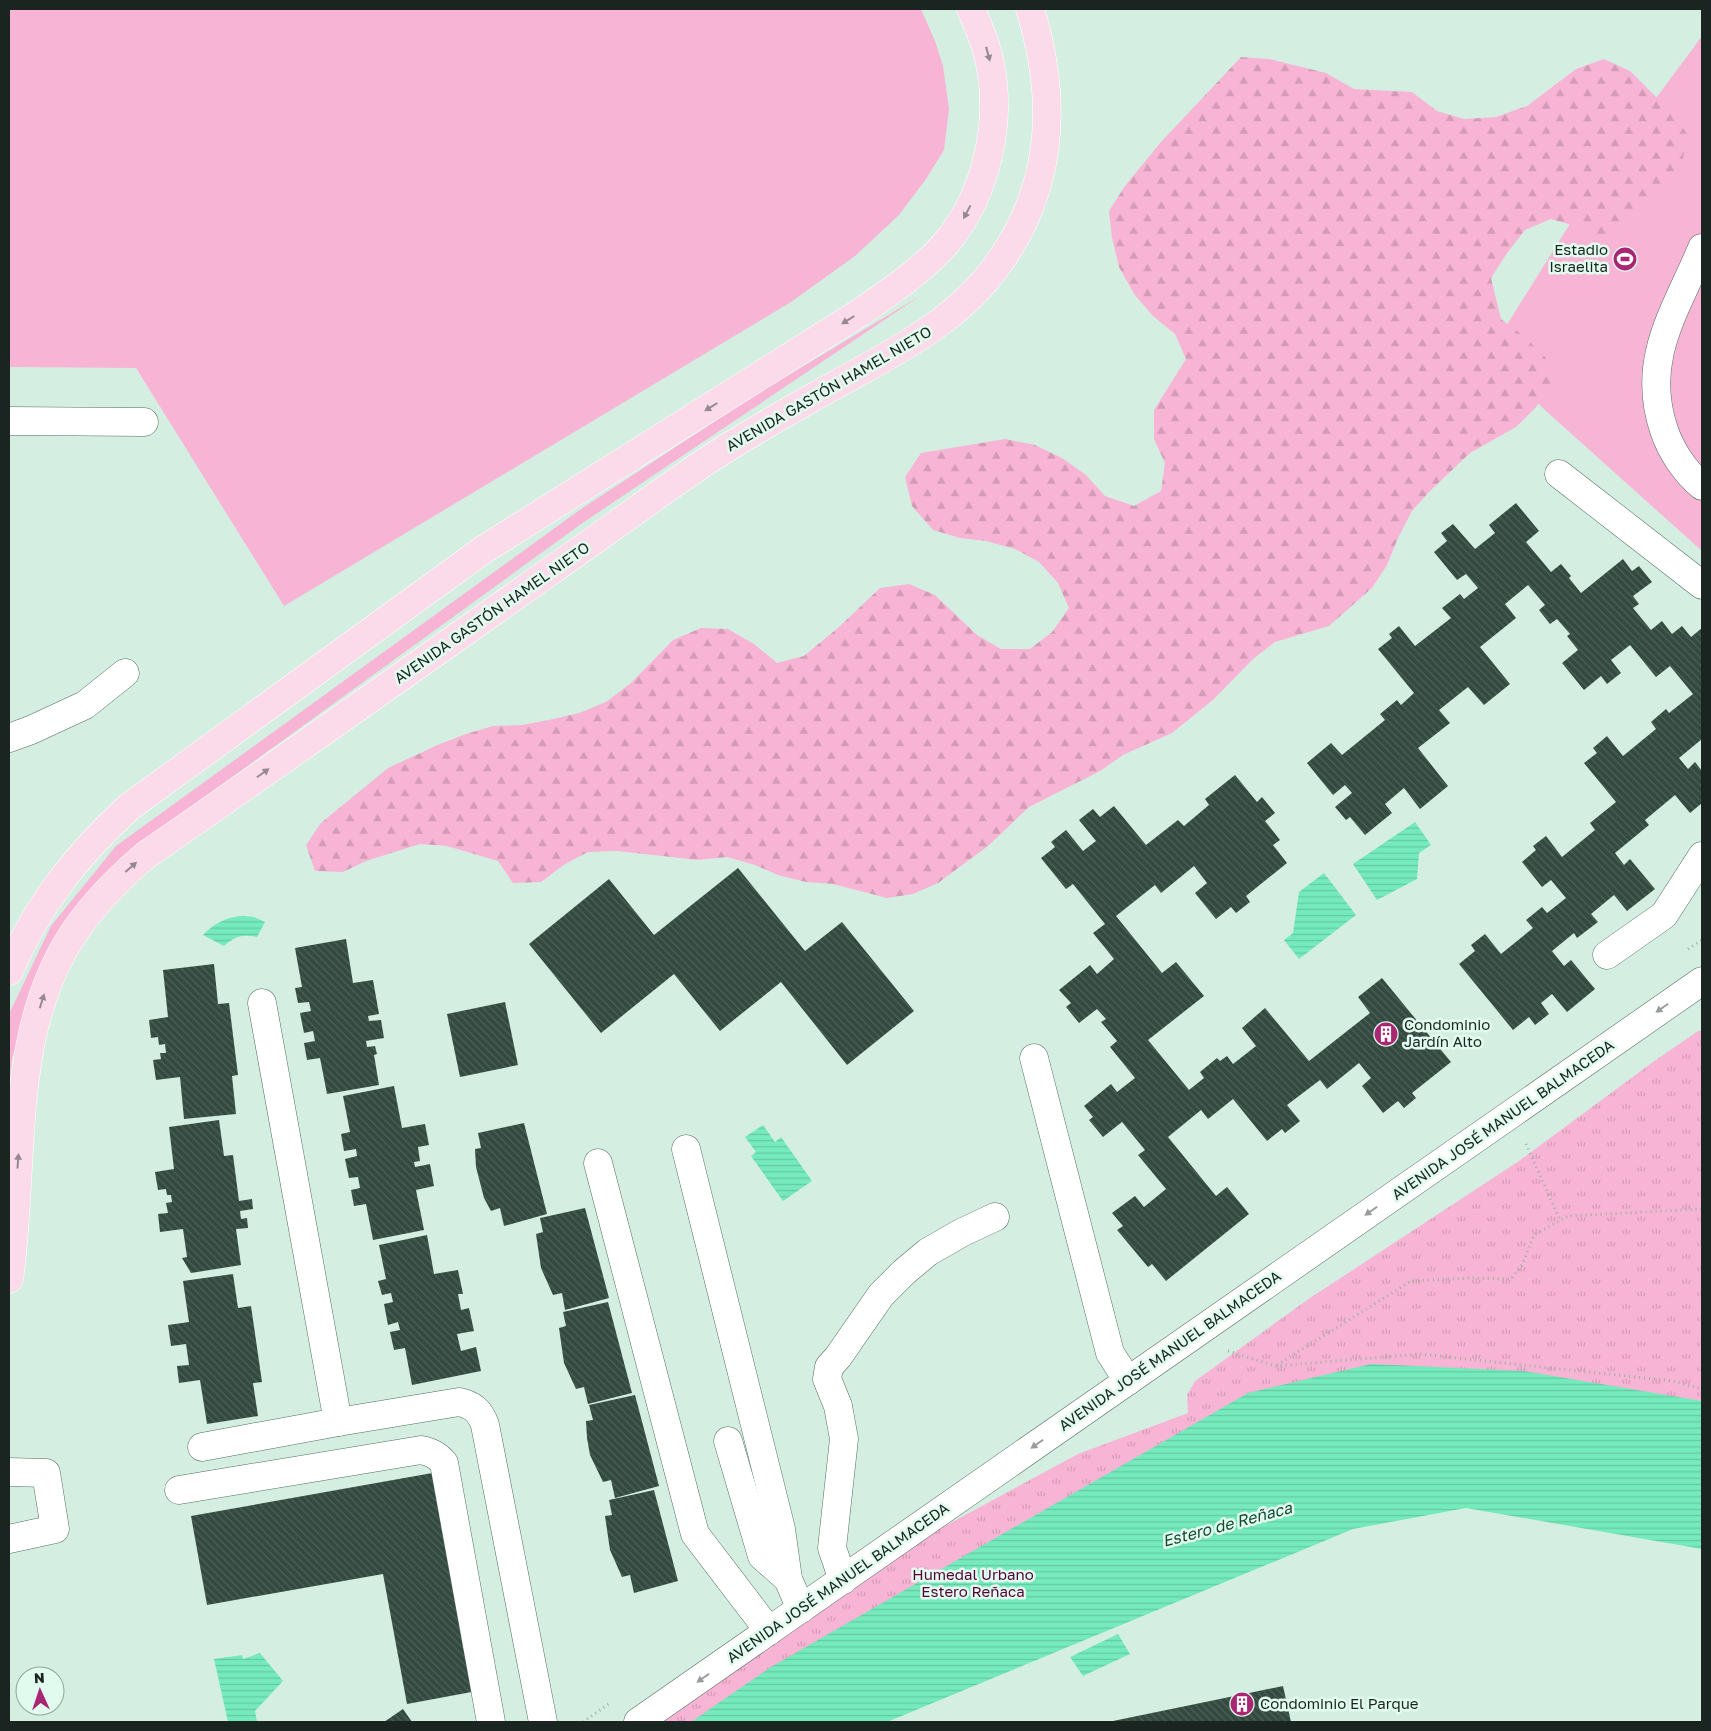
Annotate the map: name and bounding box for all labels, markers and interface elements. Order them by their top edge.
one-way arrow [984,47,992,62]
one-way arrow [963,204,971,219]
place label: Estadio Israelita [1549,240,1608,275]
sports icon: Estadio Israelita [1612,246,1638,272]
one-way arrow [842,315,855,325]
street label: AVENIDA GASTÓN HAMEL NIETO [723,322,934,454]
one-way arrow [704,402,717,411]
street label: AVENIDA GASTÓN HAMEL NIETO [390,538,593,687]
one-way arrow [256,768,270,778]
one-way arrow [125,862,138,873]
one-way arrow [38,993,46,1008]
one-way arrow [1655,1003,1669,1013]
place label: Condominio Jardín Alto [1404,1015,1490,1050]
building icon: Condominio Jardín Alto [1373,1021,1399,1047]
street label: AVENIDA JOSÉ MANUEL BALMACEDA [1388,1035,1617,1203]
one-way arrow [15,1153,23,1169]
one-way arrow [1364,1206,1378,1216]
street label: AVENIDA JOSÉ MANUEL BALMACEDA [1055,1266,1284,1434]
one-way arrow [1030,1439,1044,1449]
water label: Estero de Reñaca [1160,1497,1295,1551]
street label: AVENIDA JOSÉ MANUEL BALMACEDA [723,1498,952,1666]
park label: Humedal Urbano Estero Reñaca [912,1565,1034,1600]
north arrow [15,1666,65,1716]
text: N [34,1669,45,1686]
one-way arrow [696,1673,709,1683]
building icon: Condominio El Parque [1229,1691,1255,1717]
place label: Condominio El Parque [1260,1694,1419,1712]

